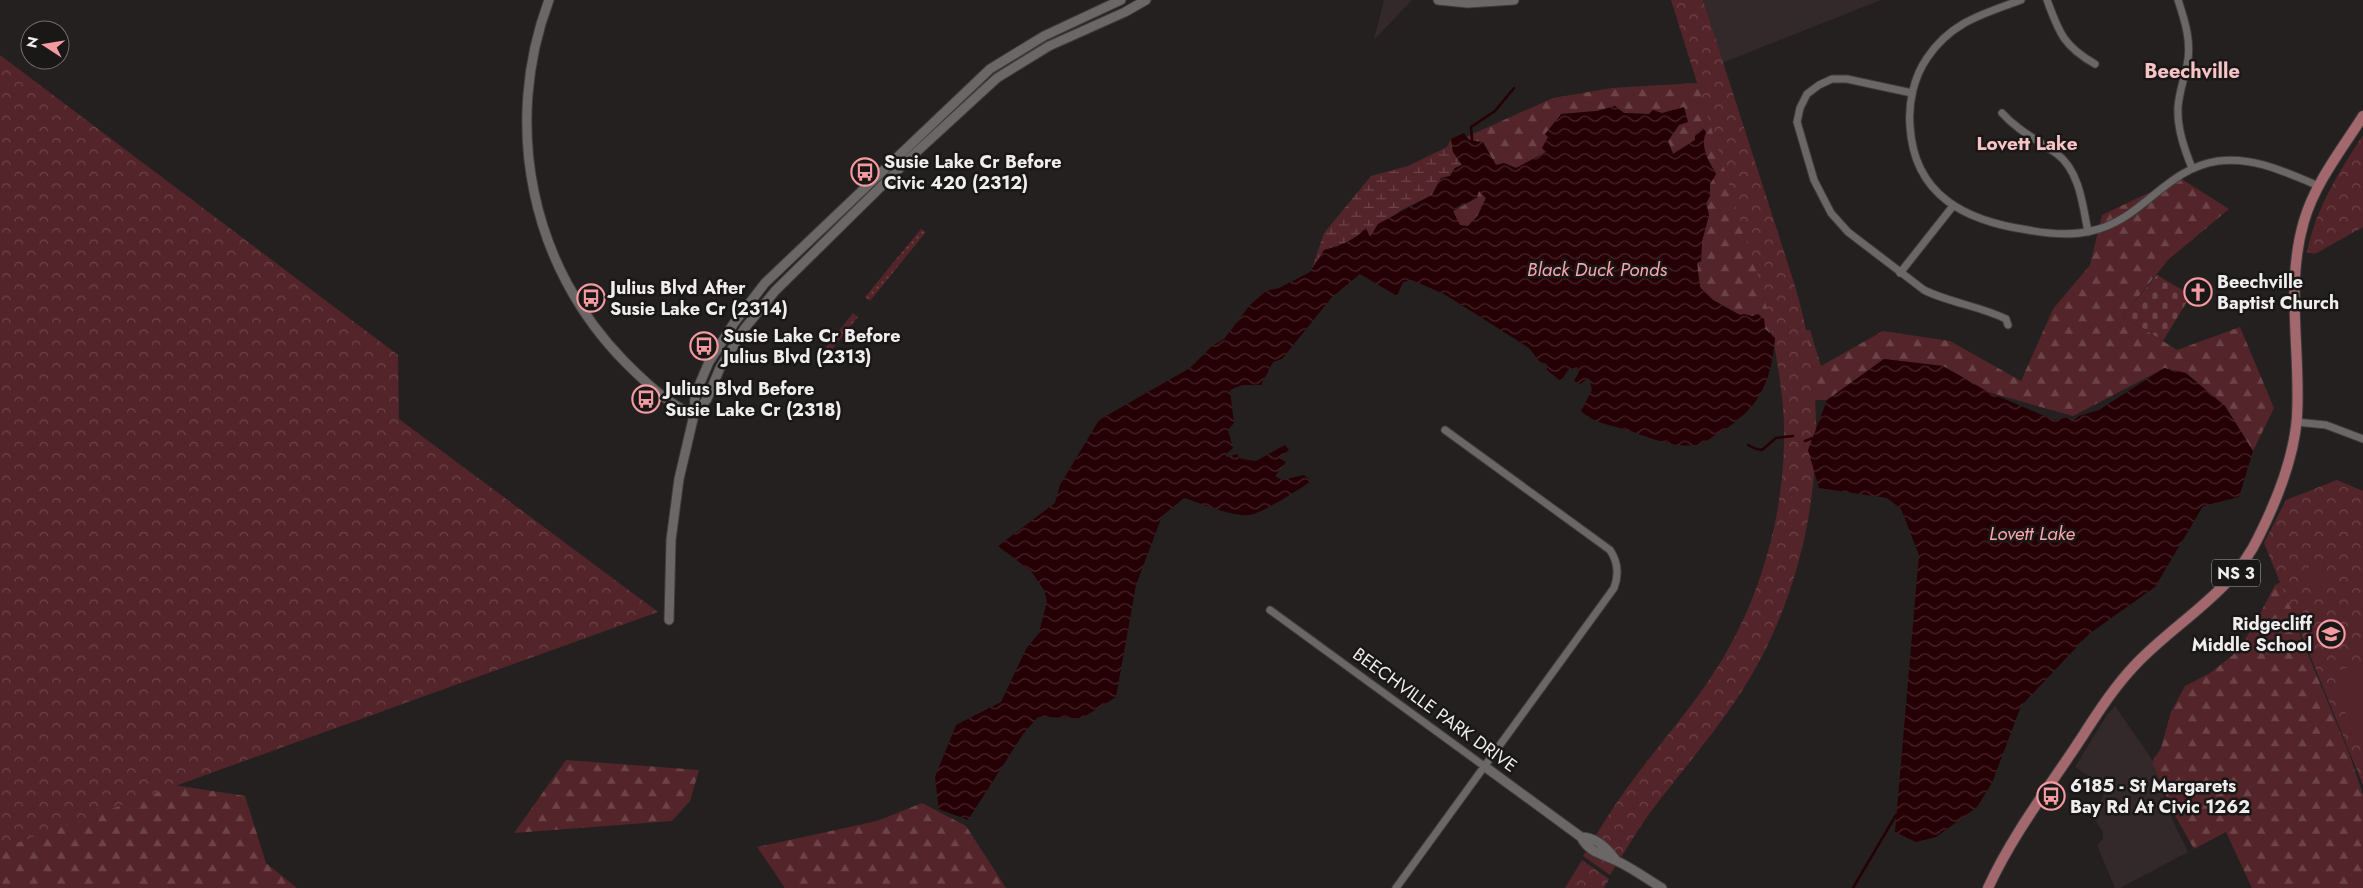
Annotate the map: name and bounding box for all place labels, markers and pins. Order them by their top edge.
place label: Susie Lake Cr Before Civic 420 (2312) [884,149,1061,196]
bus stop icon: Susie Lake Cr Before Civic 420 (2312) [850,157,880,187]
place label: Beechville Baptist Church [2217,269,2339,316]
place label: Julius Blvd After Susie Lake Cr (2314) [607,275,788,322]
church icon: Beechville Baptist Church [2183,277,2213,307]
bus stop icon: Julius Blvd After Susie Lake Cr (2314) [576,283,606,313]
place label: Susie Lake Cr Before Julius Blvd (2313) [720,323,900,370]
bus stop icon: Susie Lake Cr Before Julius Blvd (2313) [689,331,719,361]
place label: Julius Blvd Before Susie Lake Cr (2318) [662,376,842,423]
bus stop icon: Julius Blvd Before Susie Lake Cr (2318) [631,384,661,414]
place label: Ridgecliff Middle School [2192,611,2313,658]
school or university icon: Ridgecliff Middle School [2316,619,2346,649]
place label: 6185 - St Margarets Bay Rd At Civic 1262 [2070,773,2250,820]
bus stop icon: 6185 - St Margarets Bay Rd At Civic 1262 [2036,781,2066,811]

